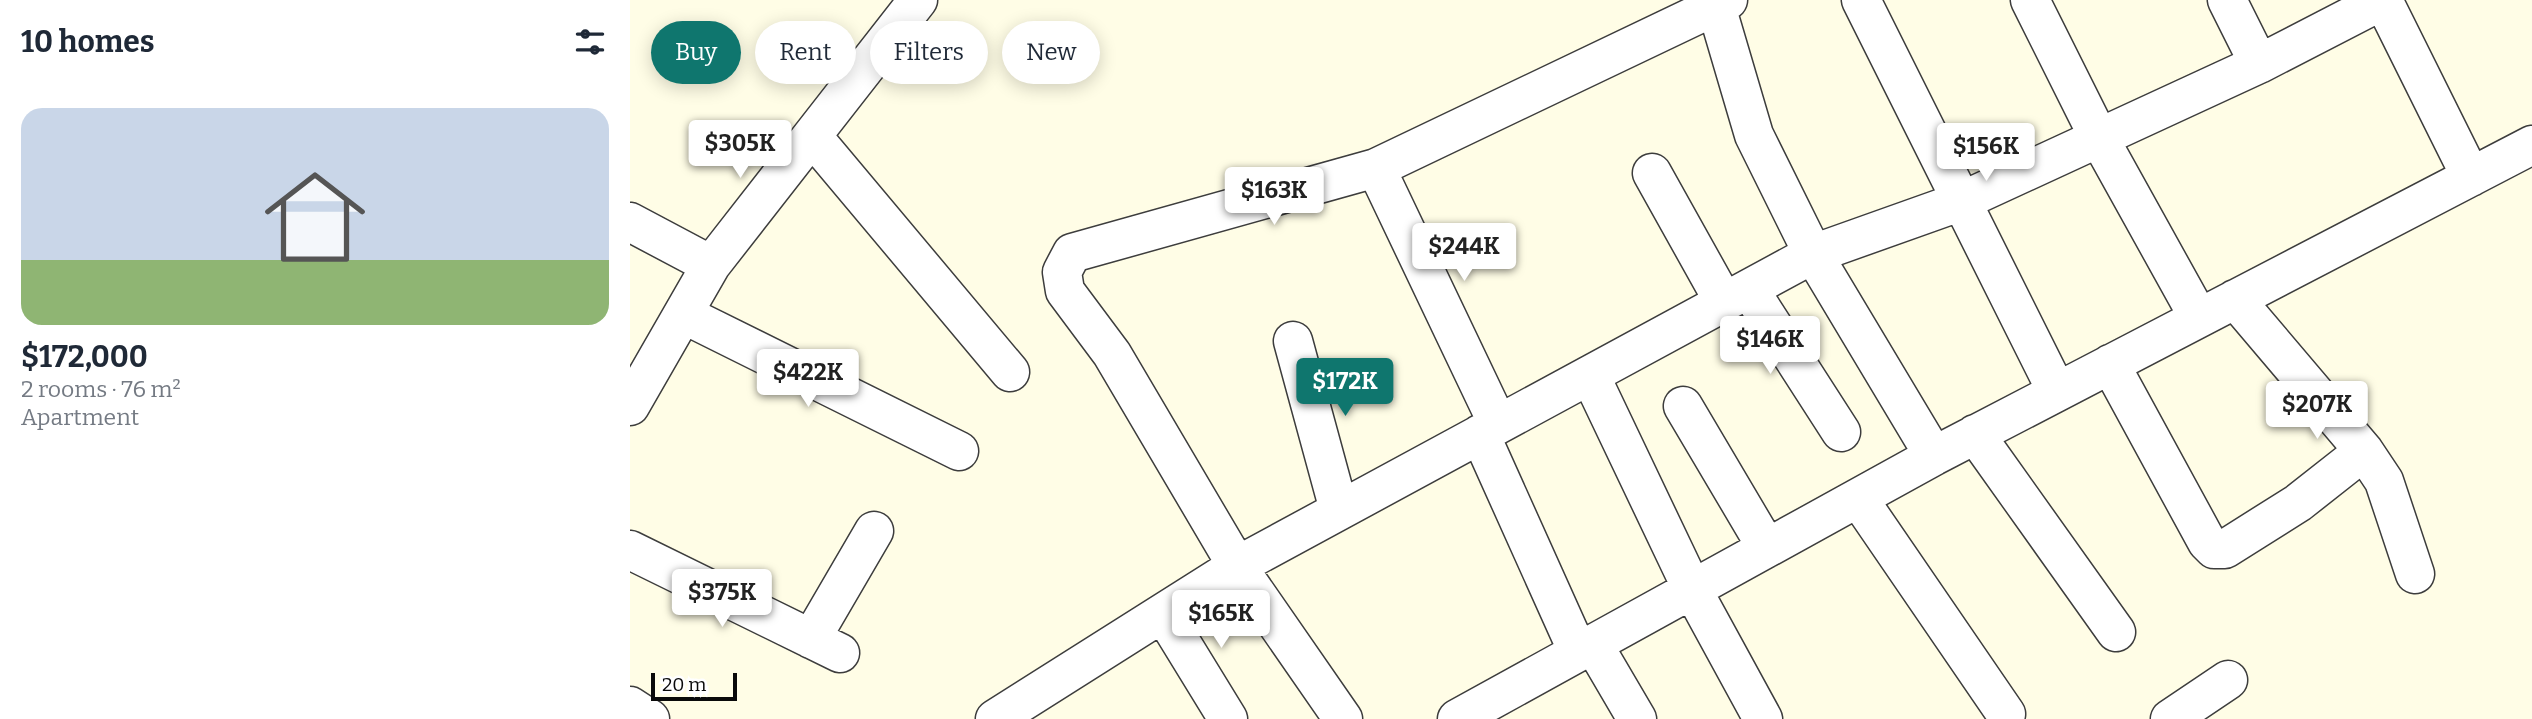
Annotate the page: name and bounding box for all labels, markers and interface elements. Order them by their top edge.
chip: Buy [651,21,741,84]
chip: Rent [755,21,856,84]
chip: Filters [870,21,988,84]
chip: New [1002,21,1100,84]
icon: filters [571,23,609,61]
text: 10 homes [21,24,155,60]
pin: $305K [691,120,789,180]
pin: $156K [1937,124,2035,183]
text: $305K [705,129,775,157]
text: $156K [1953,132,2019,160]
icon: home [252,154,378,280]
pin: $163K [1225,168,1323,227]
text: $163K [1241,176,1307,204]
pin: $244K [1415,224,1513,283]
text: $244K [1428,232,1500,260]
pin: $146K [1721,316,1819,376]
text: $146K [1736,325,1804,353]
text: $172,000 [21,339,148,375]
pin: $422K [759,350,857,409]
text: $422K [773,358,843,386]
pin: $172K [1296,358,1394,418]
text: $172K [1312,367,1378,395]
text: 2 rooms · 76 m² [21,375,181,403]
pin: $207K [2268,382,2366,441]
text: $207K [2282,390,2352,418]
text: Apartment [21,403,139,431]
pin: $375K [673,570,771,629]
text: $375K [688,578,756,606]
pin: $165K [1172,590,1270,650]
text: $165K [1188,599,1254,627]
scale bar [651,670,737,702]
text: 20 m [662,673,706,696]

